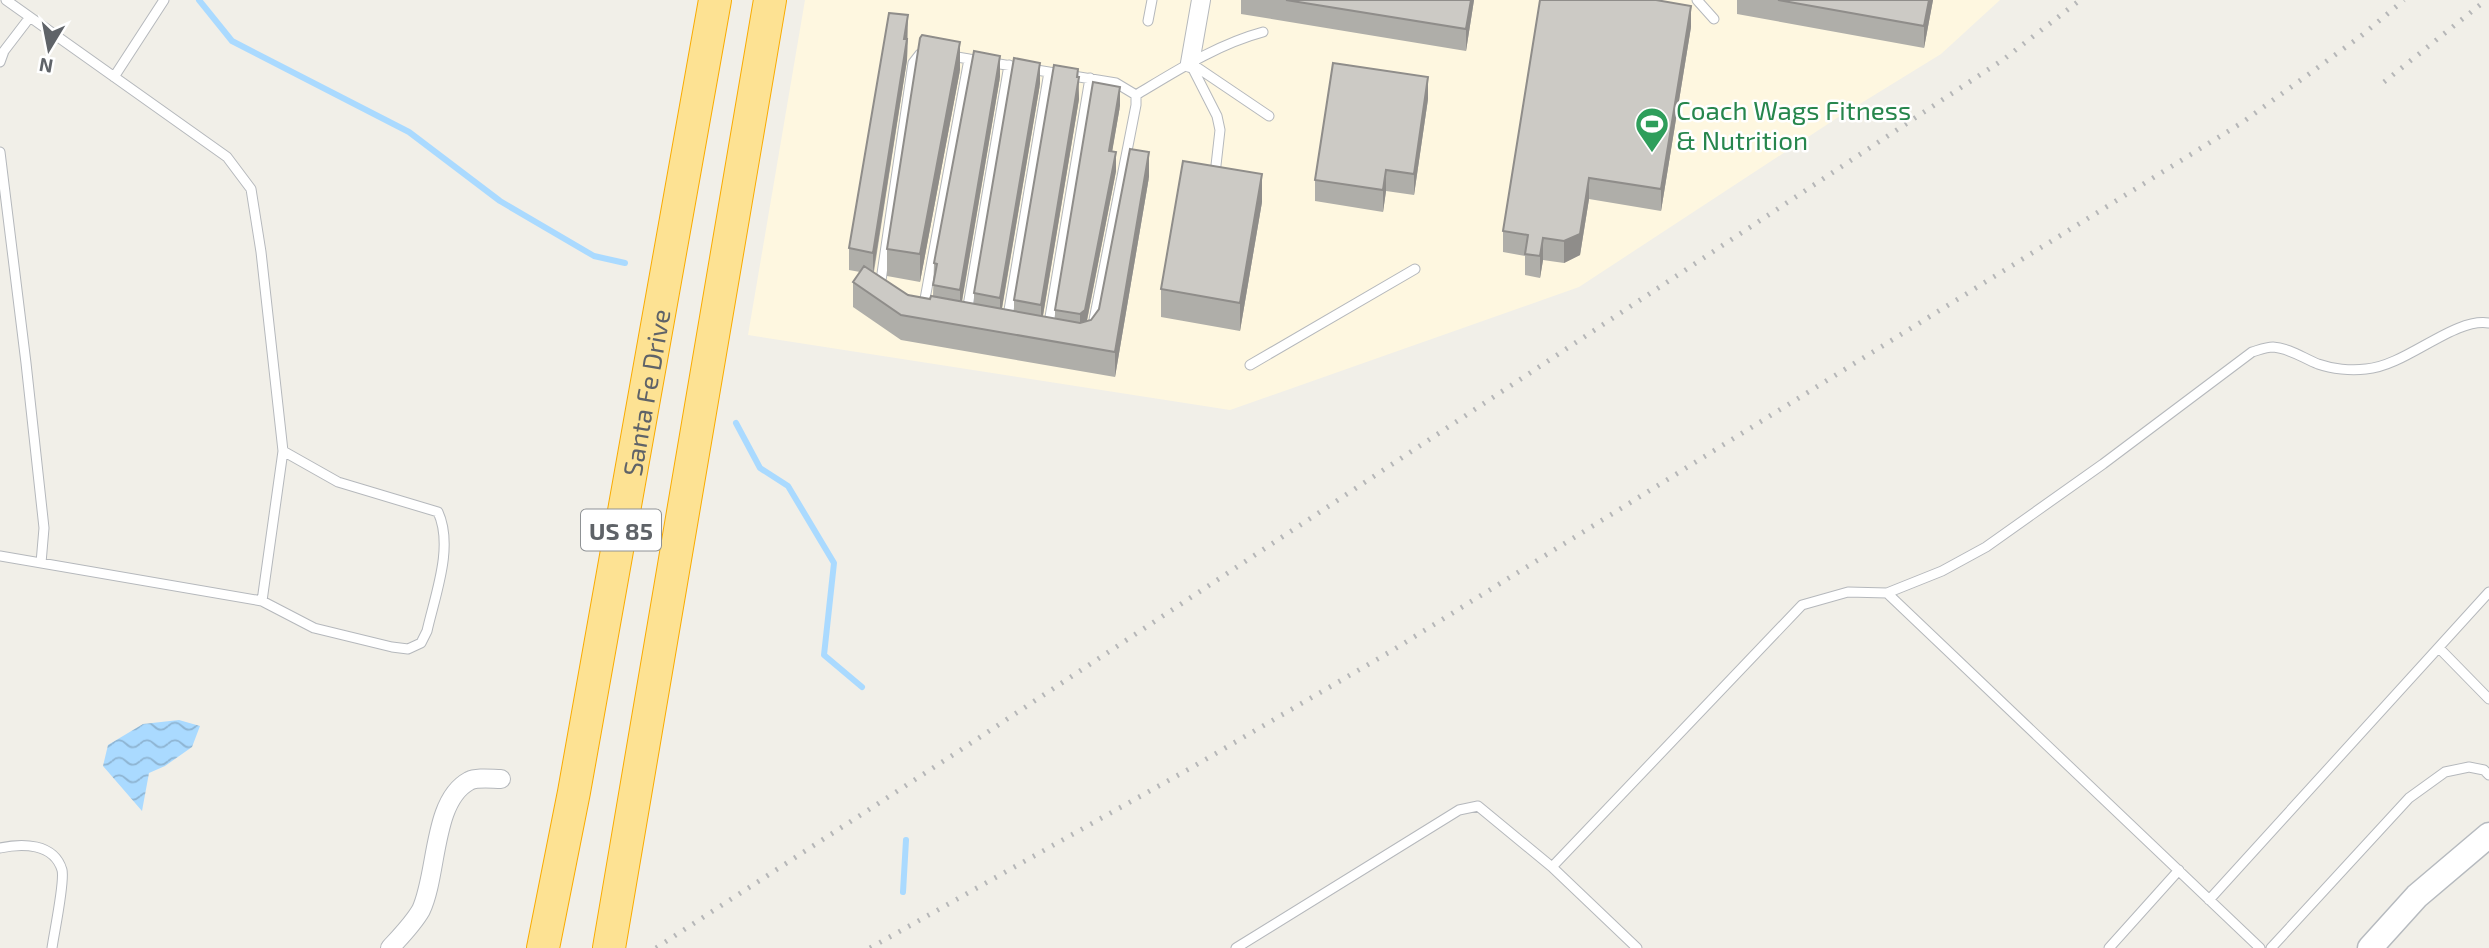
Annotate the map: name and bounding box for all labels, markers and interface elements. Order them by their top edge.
north arrow [14,14,84,84]
text: N [37,54,55,79]
place label: Coach Wags Fitness & Nutrition [1676,94,1911,155]
sports icon: Coach Wags Fitness & Nutrition [1633,105,1671,154]
street label: Santa Fe Drive [615,306,675,478]
road number: US 85 [581,509,661,550]

